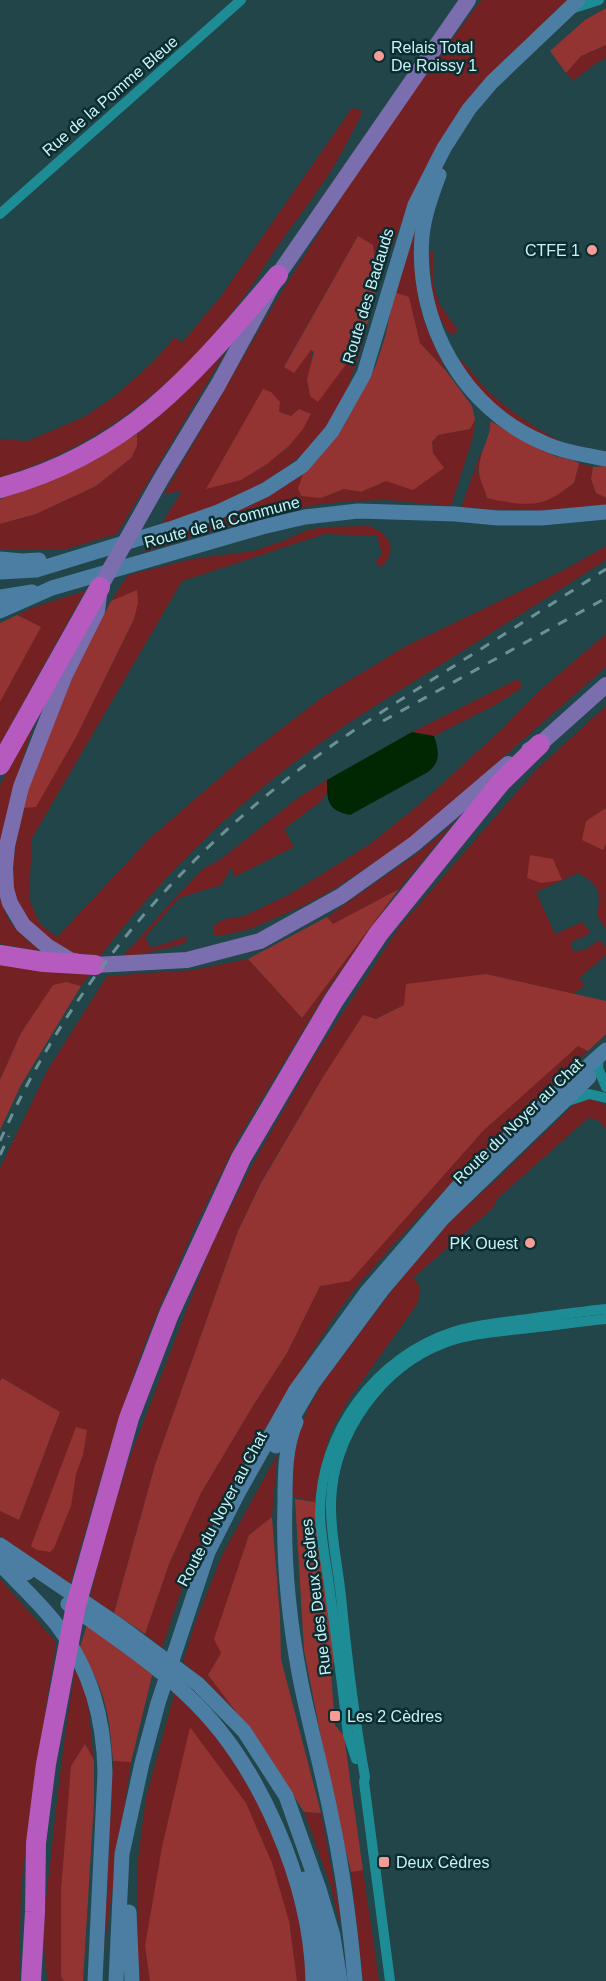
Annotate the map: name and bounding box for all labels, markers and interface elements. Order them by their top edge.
street label: Rue de la Pomme Bleue [39,33,181,159]
place label: Relais Total De Roissy 1 [391,39,477,74]
marker: Relais Total De Roissy 1 [372,49,386,63]
street label: Route des Badauds [339,226,397,366]
place label: CTFE 1 [525,242,580,259]
marker: CTFE 1 [585,243,599,257]
street label: Route de la Commune [142,493,302,551]
street label: Route du Noyer au Chat [450,1055,586,1187]
place label: PK Ouest [450,1235,519,1252]
marker: PK Ouest [523,1236,537,1250]
street label: Route du Noyer au Chat [174,1428,270,1589]
street label: Rue des Deux Cèdres [298,1518,334,1676]
place label: Les 2 Cèdres [347,1708,442,1725]
marker: Les 2 Cèdres [328,1709,342,1723]
place label: Deux Cèdres [396,1854,489,1871]
marker: Deux Cèdres [377,1855,391,1869]

